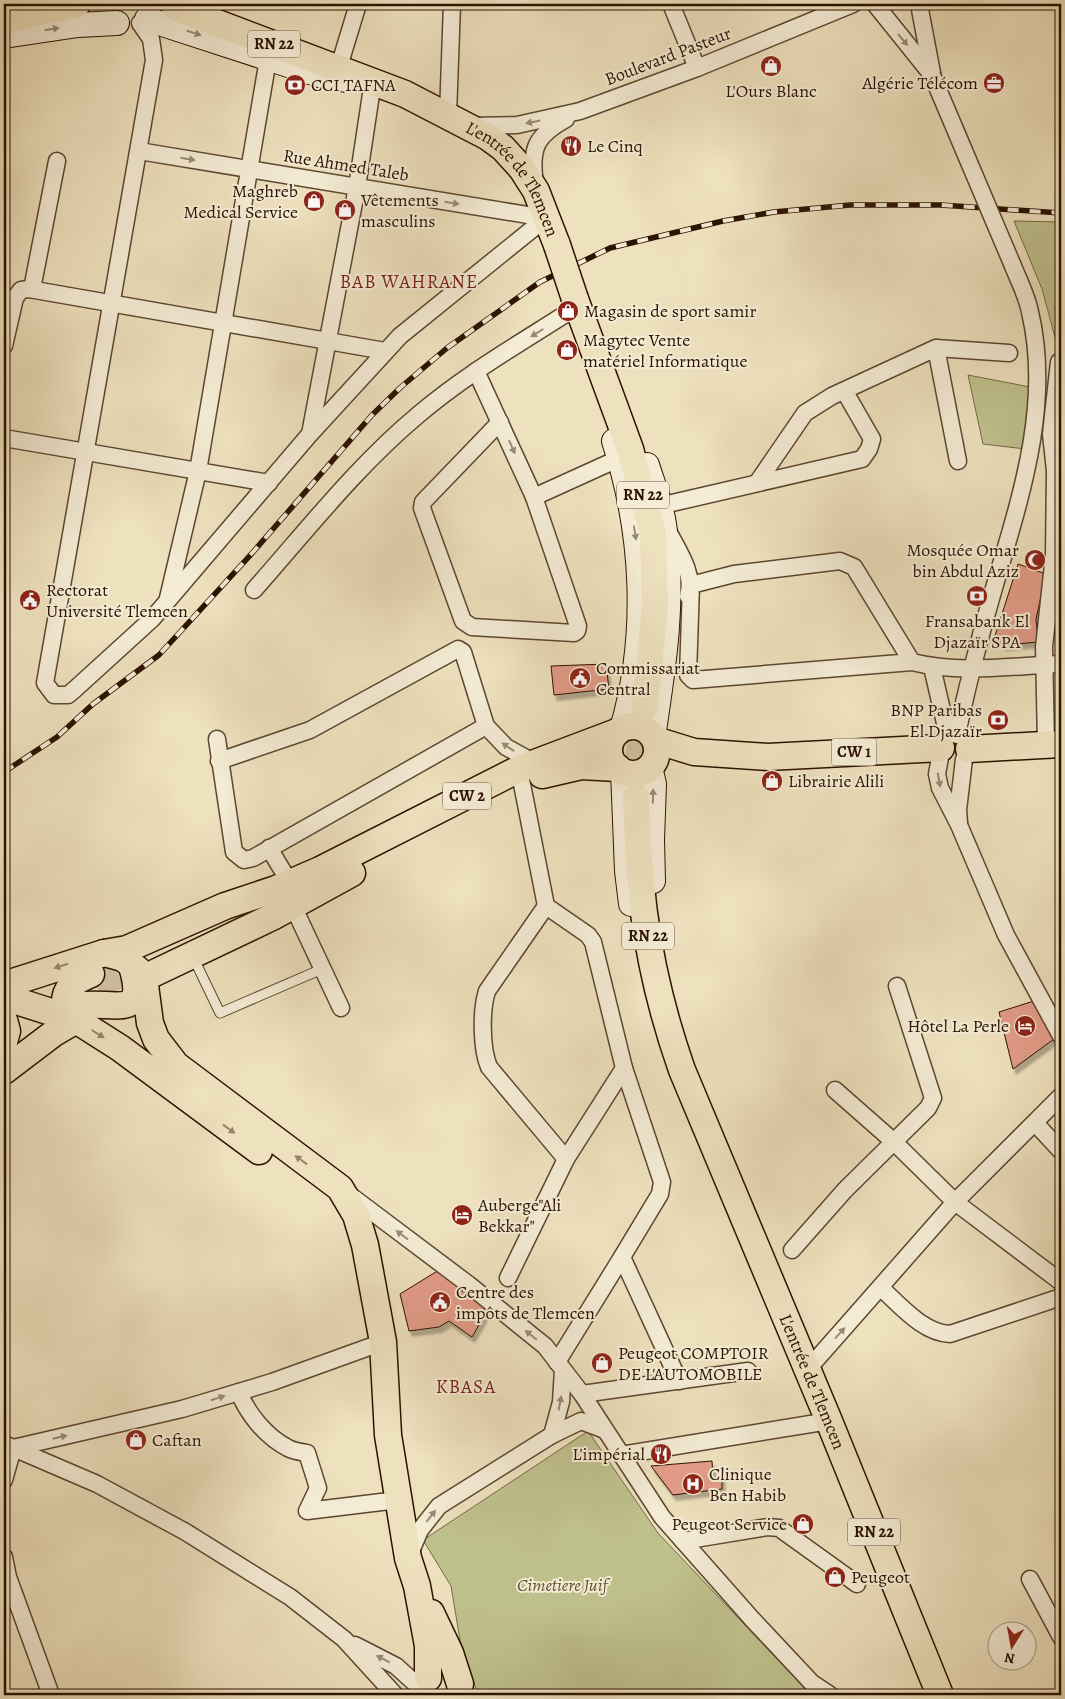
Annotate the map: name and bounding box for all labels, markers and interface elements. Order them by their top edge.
street label: Boulevard Pasteur [601,21,735,91]
one-way arrow [44,24,60,32]
one-way arrow [186,30,201,37]
road number: RN 22 [248,31,300,58]
one-way arrow [897,34,908,46]
shop icon: L'Ours Blanc [759,54,783,78]
place label: Algérie Télécom [861,71,978,95]
office icon: Algérie Télécom [982,71,1006,95]
bank icon: CCI TAFNA [283,73,307,97]
place label: CCI TAFNA [311,73,396,97]
place label: L'Ours Blanc [725,79,817,103]
street label: L'entrée de Tlemcen [461,115,565,240]
one-way arrow [524,118,540,126]
restaurant icon: Le Cinq [559,134,583,158]
place label: Le Cinq [587,134,643,158]
street label: Rue Ahmed Taleb [282,143,410,187]
one-way arrow [180,156,196,164]
place label: Maghreb Medical Service [184,179,298,224]
place label: Vêtements masculins [360,188,439,233]
shop icon: Maghreb Medical Service [302,189,326,213]
shop icon: Vêtements masculins [333,198,357,222]
one-way arrow [444,199,460,207]
district label: BAB WAHRANE [340,269,478,295]
shop icon: Magasin de sport samir [556,299,580,323]
place label: Magasin de sport samir [584,299,756,323]
one-way arrow [531,328,544,337]
place label: Magytec Vente matériel Informatique [583,328,747,373]
shop icon: Magytec Vente matériel Informatique [555,338,579,362]
one-way arrow [508,440,516,454]
road number: RN 22 [617,482,669,508]
one-way arrow [631,526,639,542]
place label: Mosquée Omar bin Abdul Aziz [906,538,1019,583]
mosque icon: Mosquée Omar bin Abdul Aziz [1023,548,1047,572]
place label: Rectorat Université Tlemcen [46,578,188,623]
bank icon: Fransabank El Djazaïr SPA [965,584,989,608]
public building icon: Rectorat Université Tlemcen [18,588,42,612]
place label: Fransabank El Djazaïr SPA [925,609,1030,654]
place label: Commissariat Central [596,656,700,701]
public building icon: Commissariat Central [568,666,592,690]
place label: BNP Paribas El Djazaïr [890,698,982,743]
bank icon: BNP Paribas El Djazaïr [986,708,1010,732]
road number: CW 1 [832,739,876,766]
one-way arrow [501,742,515,752]
shop icon: Librairie Alili [760,769,784,793]
place label: Librairie Alili [788,769,884,793]
one-way arrow [935,772,943,788]
road number: CW 2 [443,782,491,809]
one-way arrow [650,788,658,804]
road number: RN 22 [622,922,674,949]
one-way arrow [54,962,69,970]
place label: Hôtel La Perle [907,1014,1009,1038]
hotel icon: Hôtel La Perle [1013,1014,1037,1038]
one-way arrow [91,1029,104,1039]
one-way arrow [222,1124,236,1134]
one-way arrow [295,1154,308,1165]
place label: Auberge"Ali Bekkar" [477,1193,561,1238]
hotel icon: Auberge"Ali Bekkar" [450,1203,474,1227]
one-way arrow [395,1230,409,1240]
place label: Centre des impôts de Tlemcen [456,1280,595,1325]
public building icon: Centre des impôts de Tlemcen [428,1290,452,1314]
street label: L'entrée de Tlemcen [774,1310,851,1453]
one-way arrow [834,1328,846,1340]
one-way arrow [525,1329,538,1340]
place label: Peugeot COMPTOIR DE L'AUTOMOBILE [618,1341,769,1386]
shop icon: Peugeot COMPTOIR DE L'AUTOMOBILE [590,1351,614,1375]
district label: KBASA [436,1374,496,1400]
one-way arrow [211,1394,226,1402]
one-way arrow [557,1395,565,1411]
shop icon: Caftan [124,1428,148,1452]
place label: Caftan [152,1428,202,1452]
one-way arrow [53,1433,68,1441]
place label: L'impérial [572,1442,646,1466]
restaurant icon: L'impérial [649,1442,673,1466]
place label: Clinique Ben Habib [709,1462,786,1507]
hospital icon: Clinique Ben Habib [681,1472,705,1496]
one-way arrow [426,1509,437,1522]
place label: Peugeot Service [672,1512,787,1536]
shop icon: Peugeot Service [791,1512,815,1536]
road number: RN 22 [848,1518,900,1545]
shop icon: Peugeot [823,1565,847,1589]
place label: Peugeot [851,1565,910,1589]
park label: Cimetiere Juif [517,1573,610,1597]
north arrow [988,1622,1038,1672]
text: N [1003,1648,1016,1669]
one-way arrow [376,1655,390,1663]

